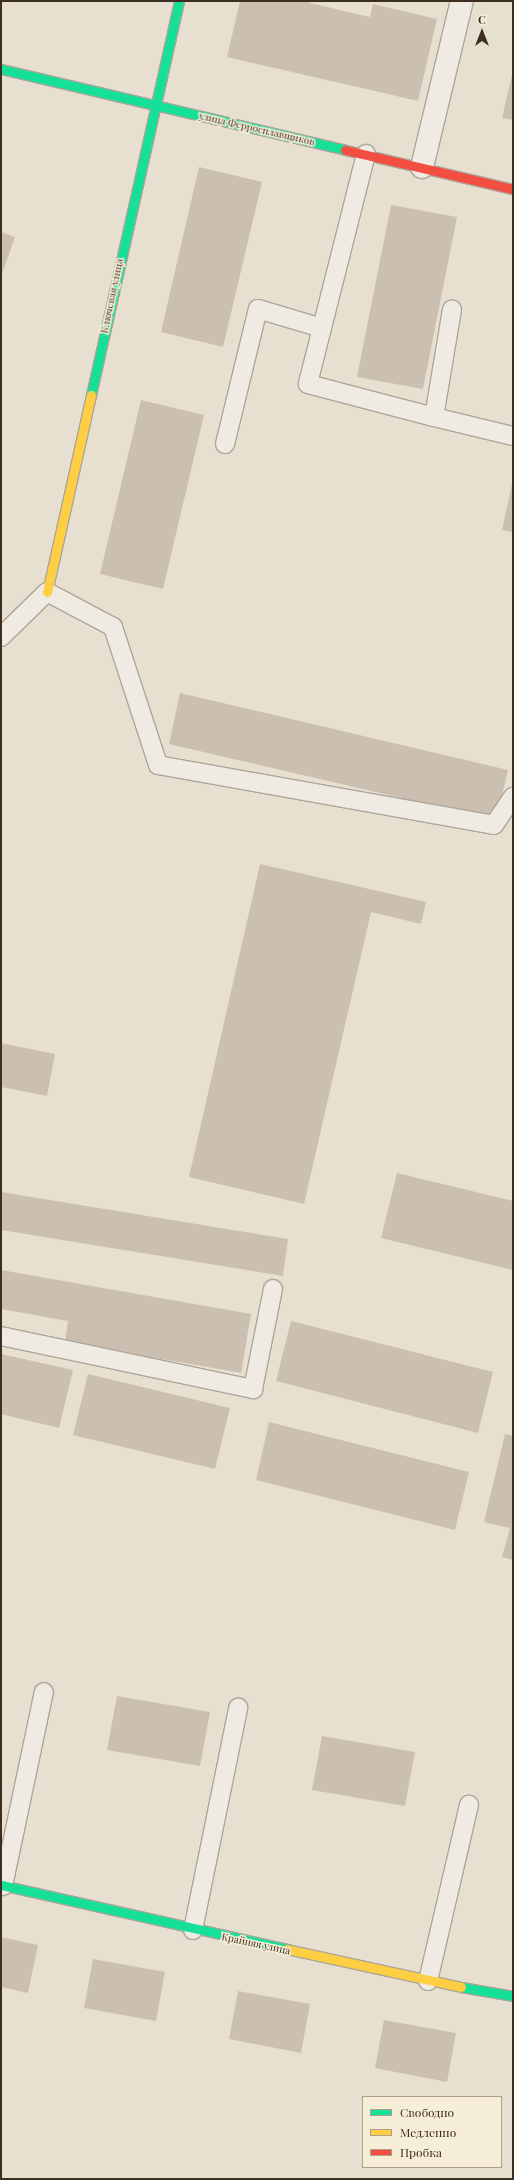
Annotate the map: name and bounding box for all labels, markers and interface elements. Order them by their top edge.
north arrow [462,12,502,52]
text: С [478,12,486,27]
street label: улица Ферросплавщиков [198,110,316,148]
street label: Ключевая улица [98,258,126,334]
street label: Крайняя улица [220,1931,292,1957]
legend [362,2096,502,2168]
text: Свободно [400,2104,454,2120]
text: Медленно [400,2124,456,2140]
text: Пробка [400,2144,442,2160]

